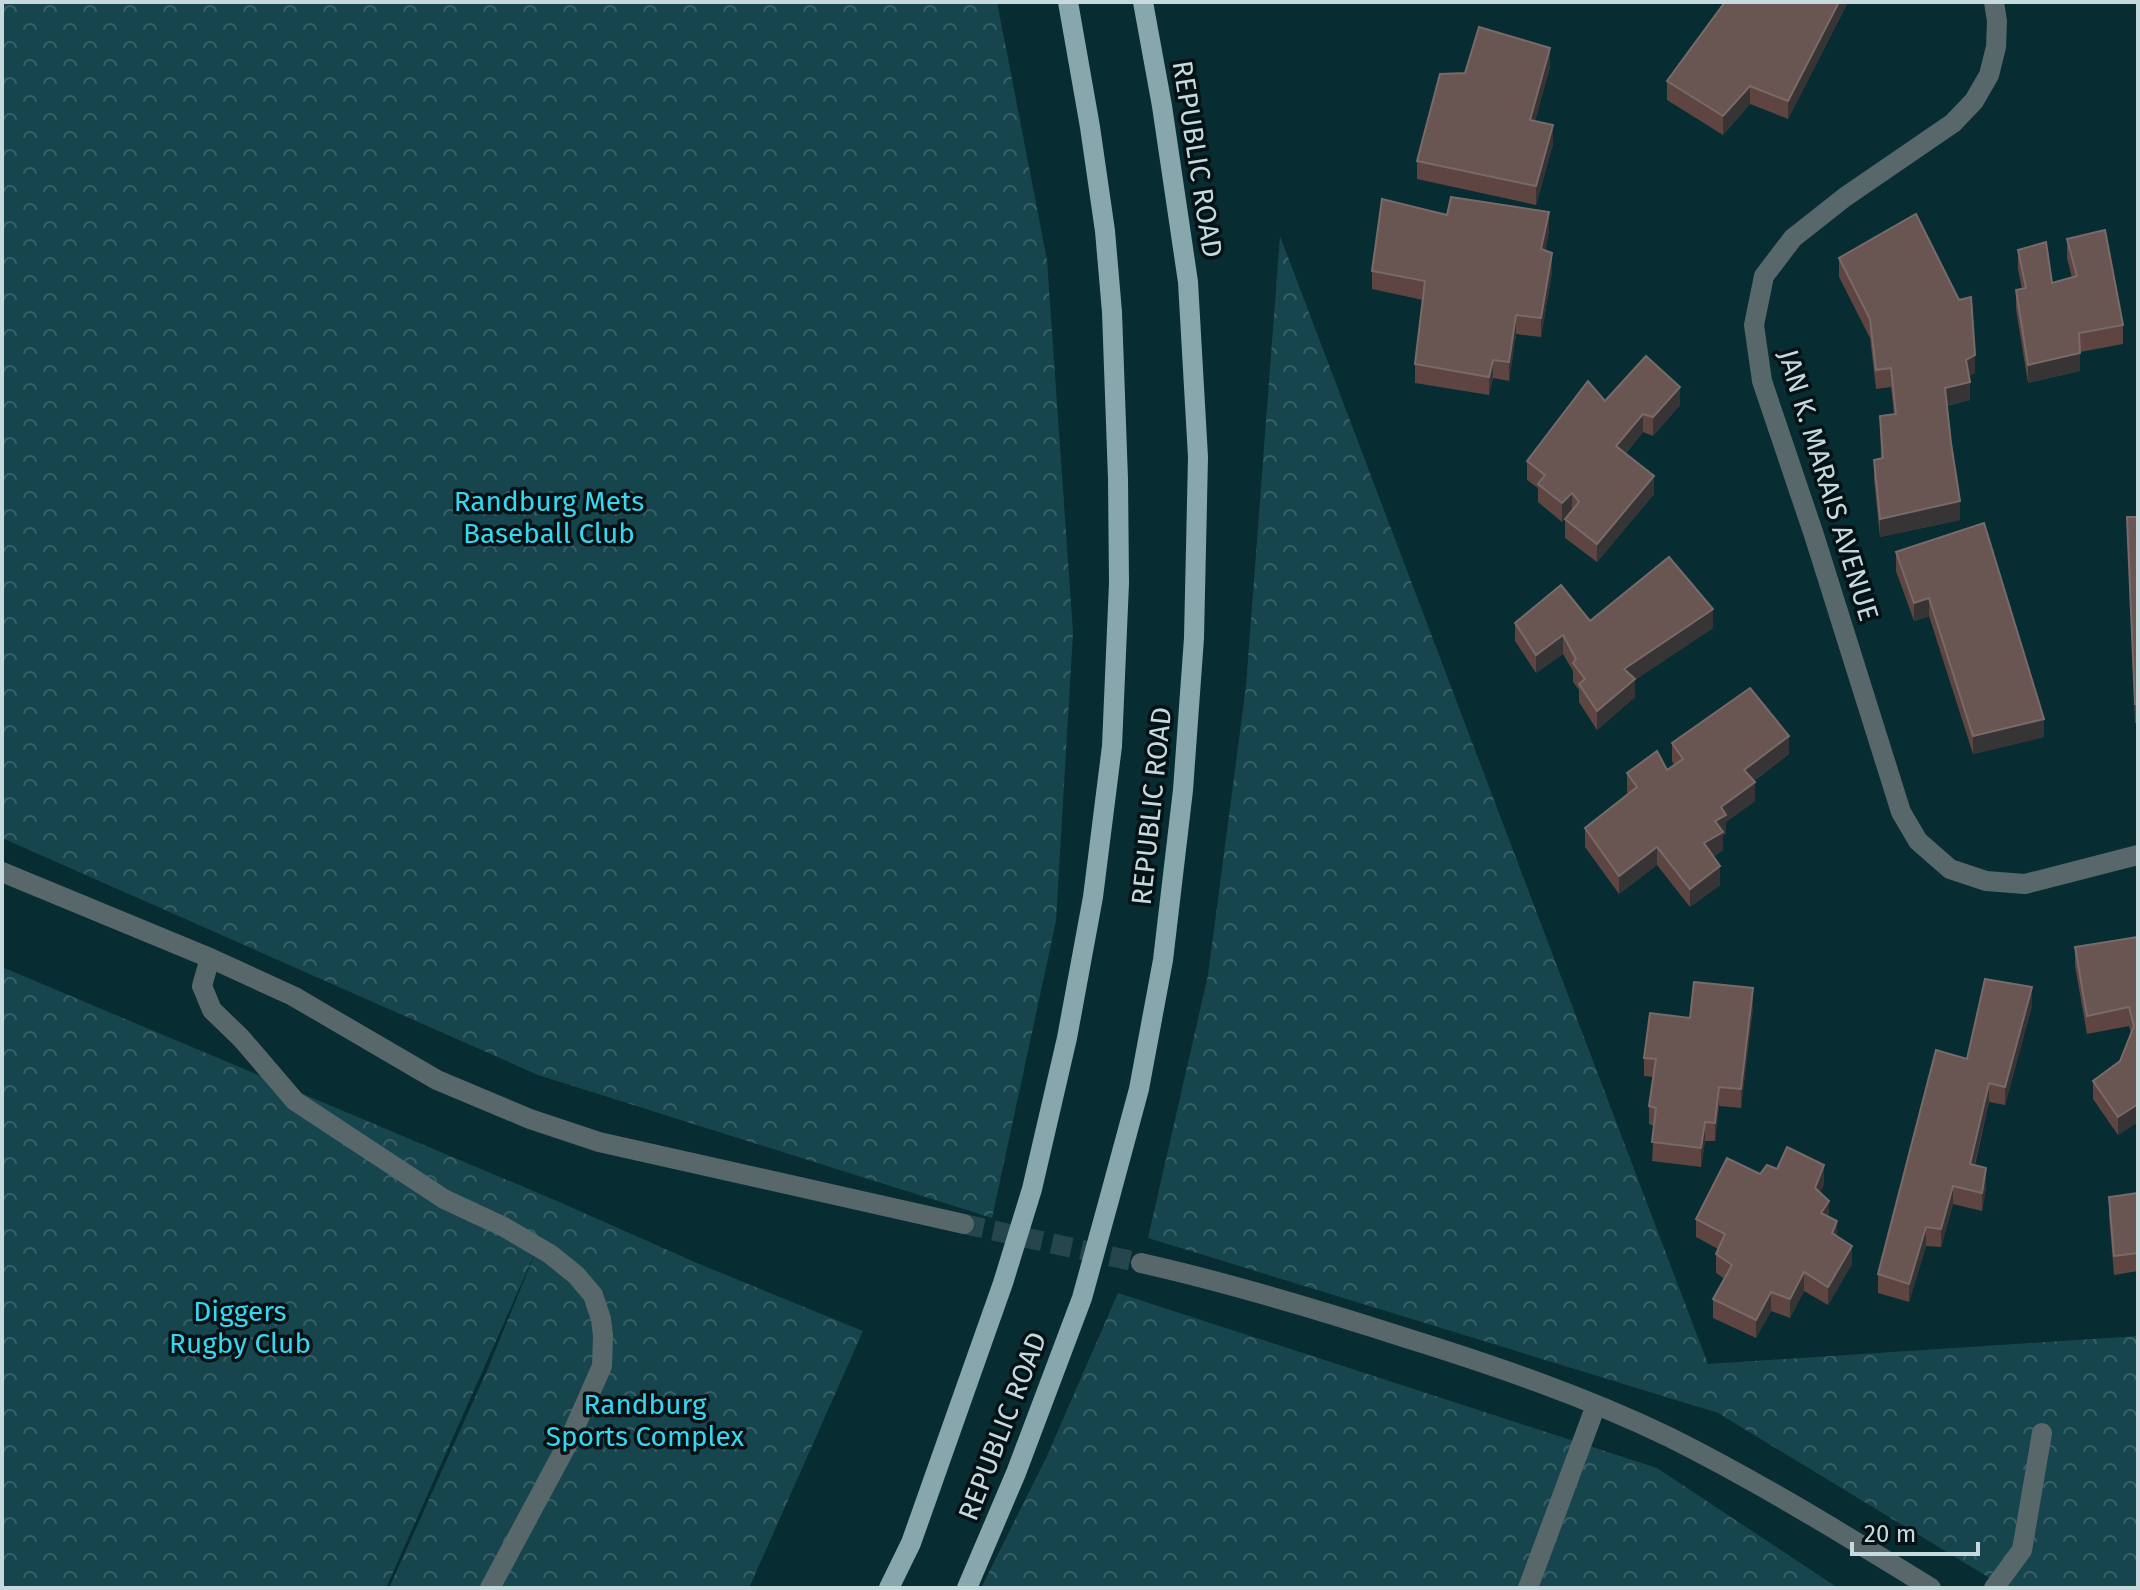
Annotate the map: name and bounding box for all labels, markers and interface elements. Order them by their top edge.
street label: REPUBLIC ROAD [1166,58,1229,260]
street label: JAN K. MARAIS AVENUE [1771,345,1886,625]
park label: Randburg Mets Baseball Club [454,485,644,550]
street label: REPUBLIC ROAD [1125,705,1178,907]
park label: Diggers Rugby Club [169,1295,311,1360]
street label: REPUBLIC ROAD [951,1327,1054,1525]
park label: Randburg Sports Complex [546,1388,745,1453]
scale bar [1852,1506,1978,1556]
text: 20 m [1864,1520,1916,1548]

